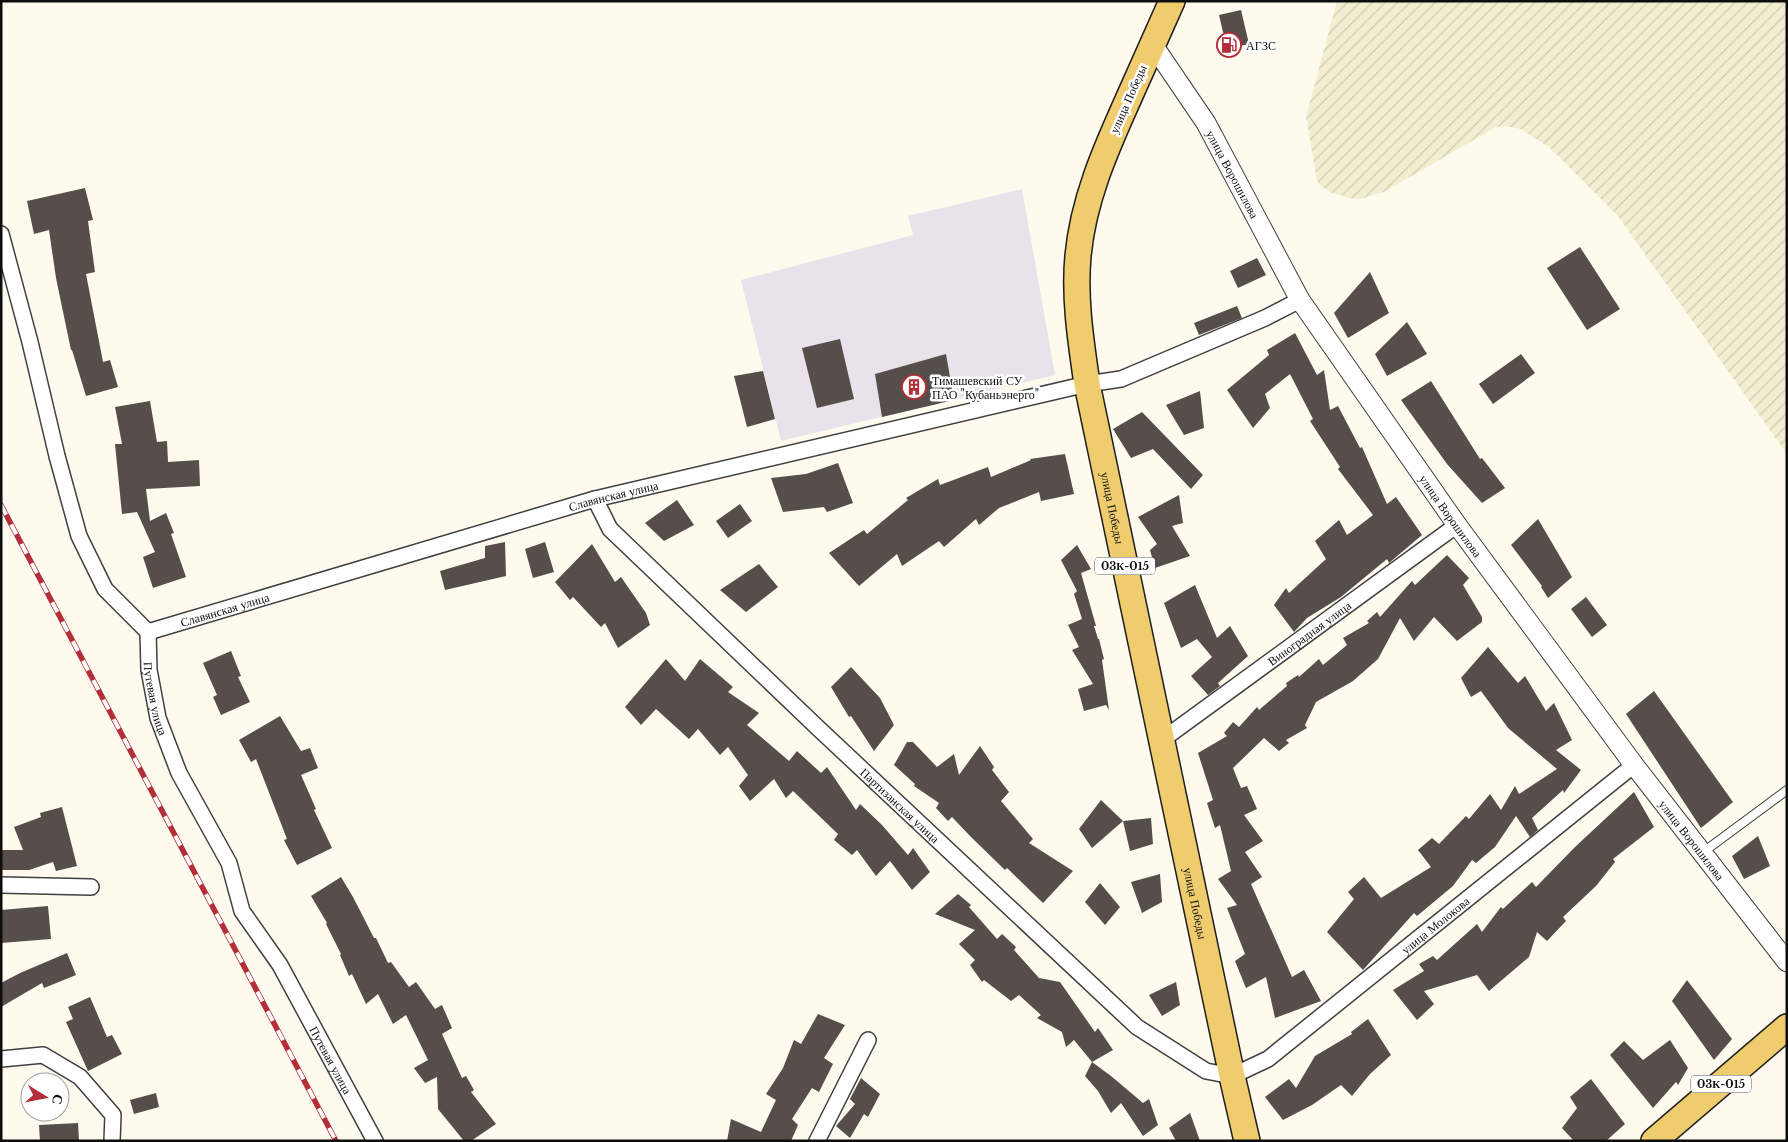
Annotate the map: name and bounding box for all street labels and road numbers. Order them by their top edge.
street label: улица Победы [1106,63,1150,135]
street label: улица Ворошилова [1204,127,1263,221]
street label: улица Победы [1098,470,1128,545]
street label: улица Ворошилова [1417,472,1486,560]
street label: Славянская улица [567,477,660,514]
road number: 03К-015 [1095,558,1155,574]
street label: Славянская улица [179,589,271,629]
street label: Виноградная улица [1264,597,1354,668]
street label: Путевая улица [141,662,172,738]
street label: Партизанская улица [857,764,943,846]
street label: улица Ворошилова [1656,797,1728,883]
street label: улица Победы [1181,866,1211,940]
street label: улица Молокова [1398,892,1473,957]
street label: Путевая улица [307,1023,356,1097]
road number: 03К-015 [1691,1076,1751,1092]

